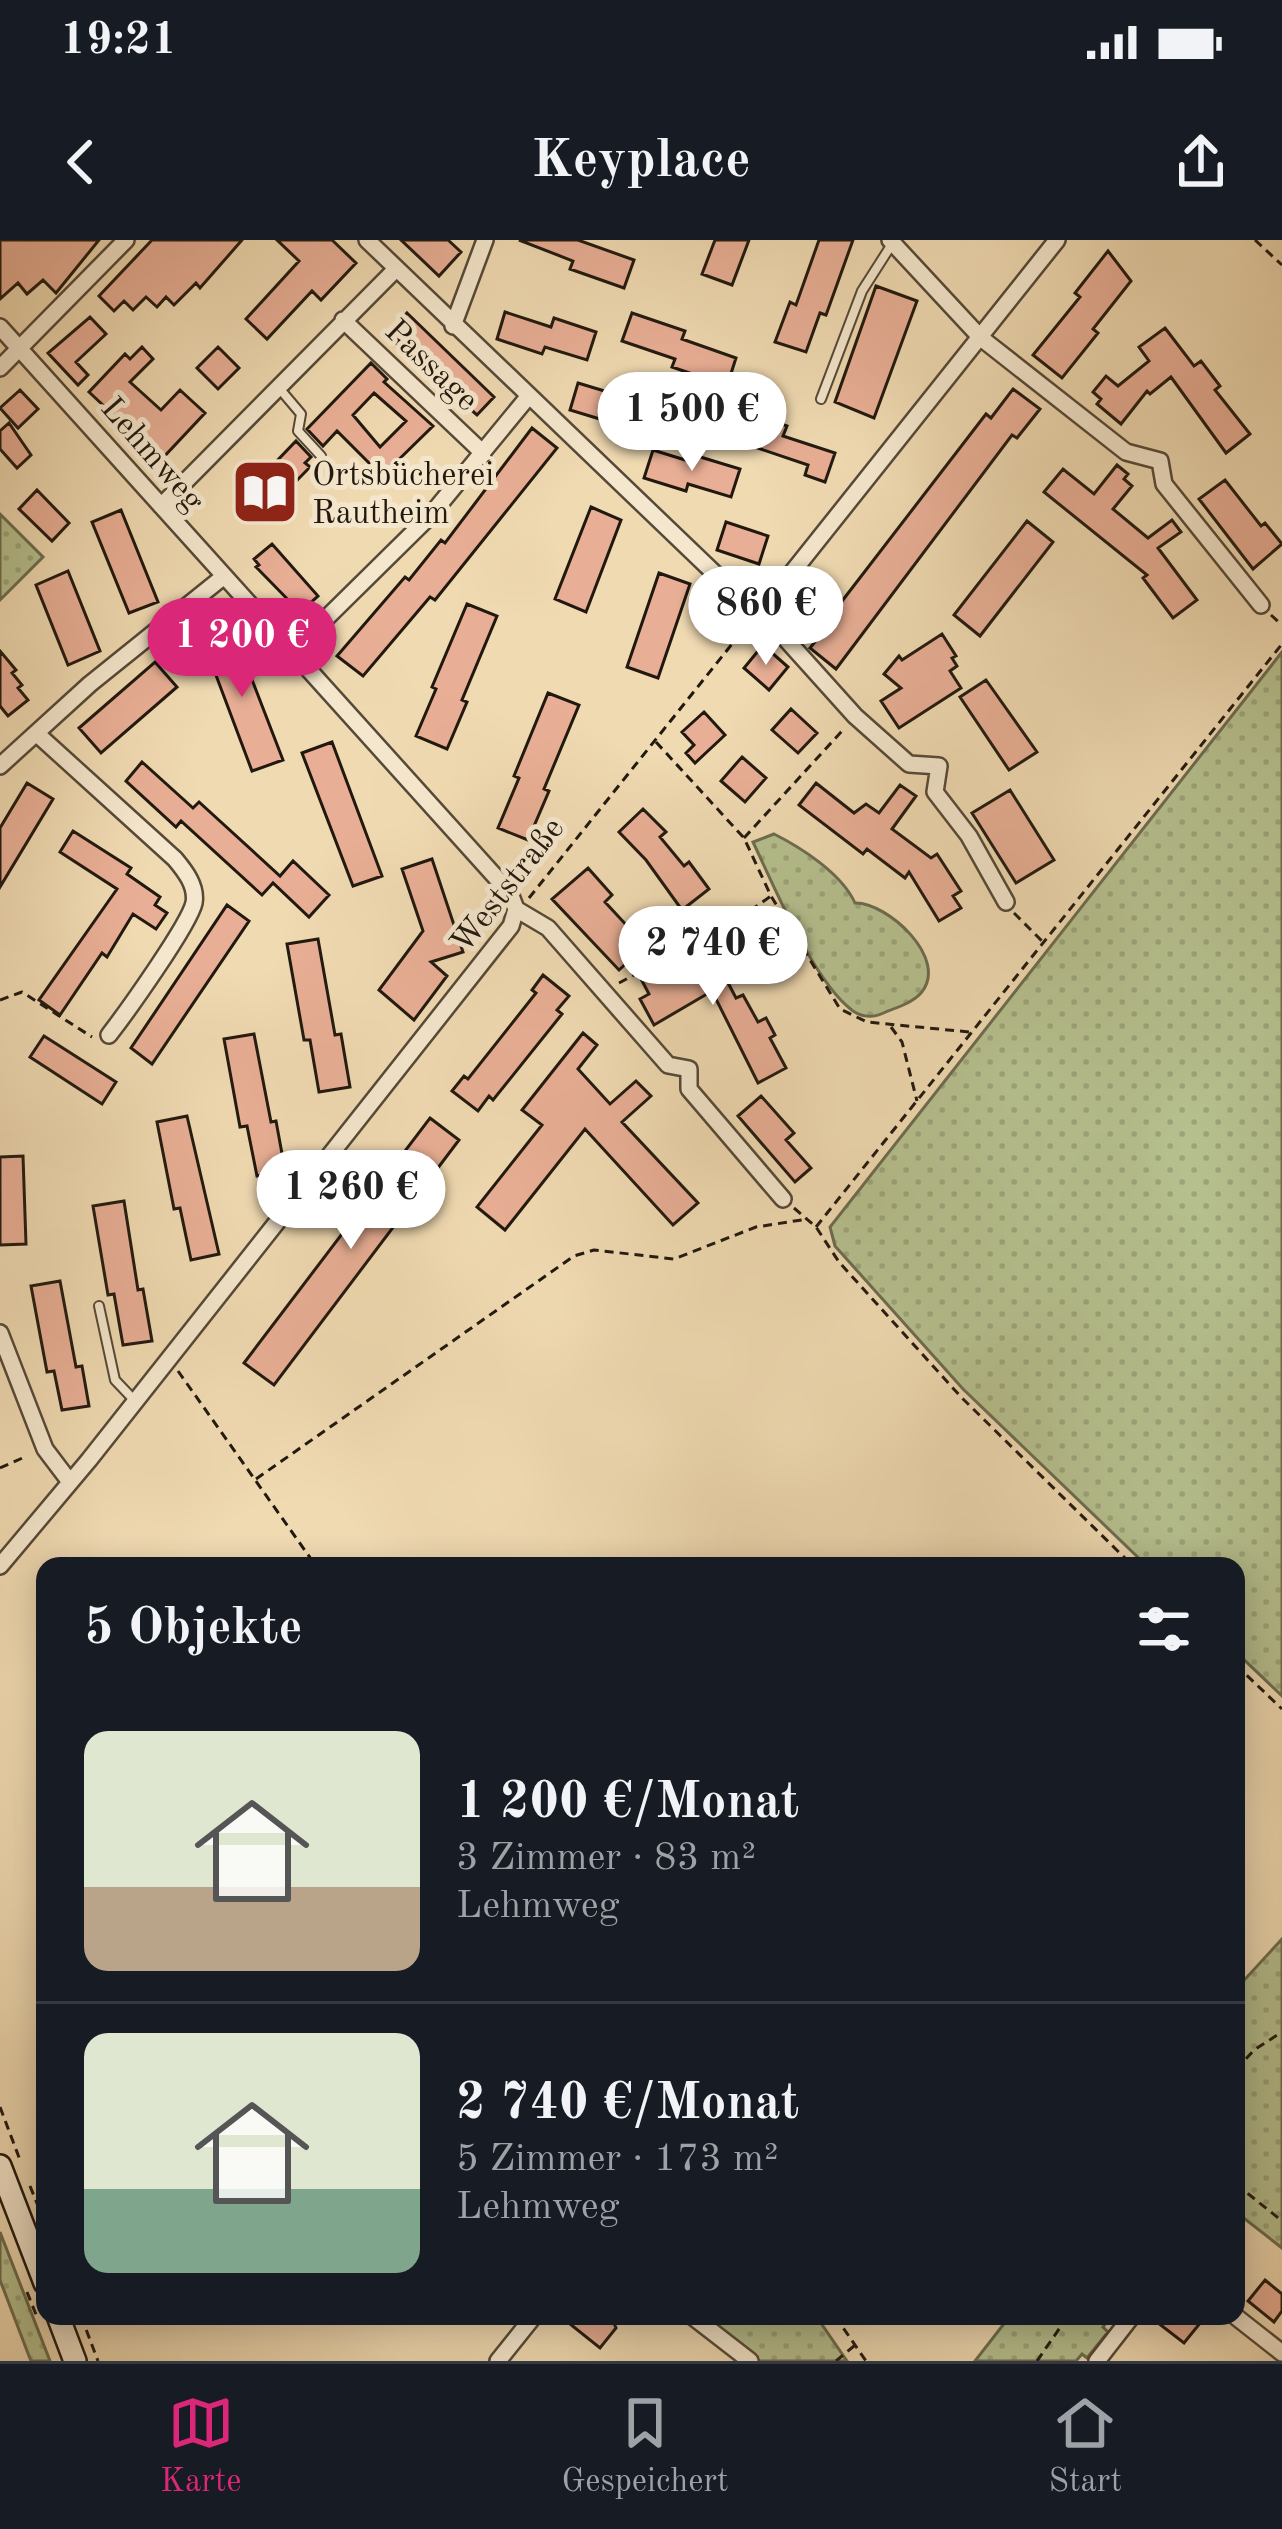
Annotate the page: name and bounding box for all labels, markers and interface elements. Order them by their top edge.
text: 19:21 [60,19,177,64]
icon: back [48,129,114,195]
icon: share [1168,129,1234,195]
text: Keyplace [531,135,751,189]
street label: Passage [378,315,483,418]
pin: 1 500 € [581,372,803,474]
text: 1 500 € [625,391,759,430]
street label: Lehmweg [93,392,209,519]
library icon: Ortsbücherei Rautheim [230,457,300,527]
place label: Ortsbücherei Rautheim [312,460,494,531]
pin: 860 € [682,566,850,668]
text: 860 € [715,585,817,624]
pin: 1 200 € [131,598,353,700]
text: 1 200 € [175,617,309,656]
street label: Weststraße [446,812,571,960]
pin: 2 740 € [602,906,824,1008]
text: 2 740 € [646,925,780,964]
pin: 1 260 € [240,1150,462,1252]
text: 1 260 € [284,1169,418,1208]
icon: filters [1131,1596,1197,1662]
text: 5 Objekte [84,1604,303,1655]
text: 1 200 €/Monat [456,1778,799,1829]
icon: home [180,1779,324,1923]
text: 3 Zimmer · 83 m² [456,1839,756,1878]
text: Lehmweg [456,1887,620,1926]
text: 2 740 €/Monat [456,2079,799,2130]
icon: home [180,2081,324,2225]
text: 5 Zimmer · 173 m² [456,2140,779,2179]
text: Lehmweg [456,2188,620,2227]
tab: Karte [160,2390,242,2503]
tab: Gespeichert [562,2390,729,2503]
tab: Start [1049,2390,1122,2503]

